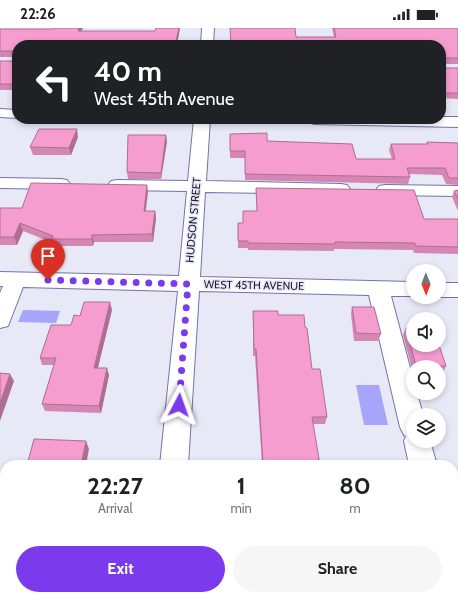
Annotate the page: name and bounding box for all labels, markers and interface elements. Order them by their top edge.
text: 22:26 [20,5,56,23]
text: 40 m [94,54,162,88]
icon: left [28,56,80,108]
text: West 45th Avenue [94,88,234,110]
street label: HUDSON STREET [182,177,204,263]
pin [31,239,65,280]
icon: arrive [37,245,59,267]
north arrow [406,264,446,304]
map controls [406,264,446,448]
street label: WEST 45TH AVENUE [204,277,304,293]
button: sound [406,312,446,352]
button: search [406,360,446,400]
position arrow [158,384,200,426]
button: layers [406,408,446,448]
text: 22:27 [87,471,143,500]
text: 1 [237,471,246,500]
text: 80 [339,471,371,500]
text: Arrival [98,500,133,516]
text: min [230,500,252,516]
text: m [349,500,361,516]
button: Exit [16,546,225,592]
button: Share [233,546,442,592]

